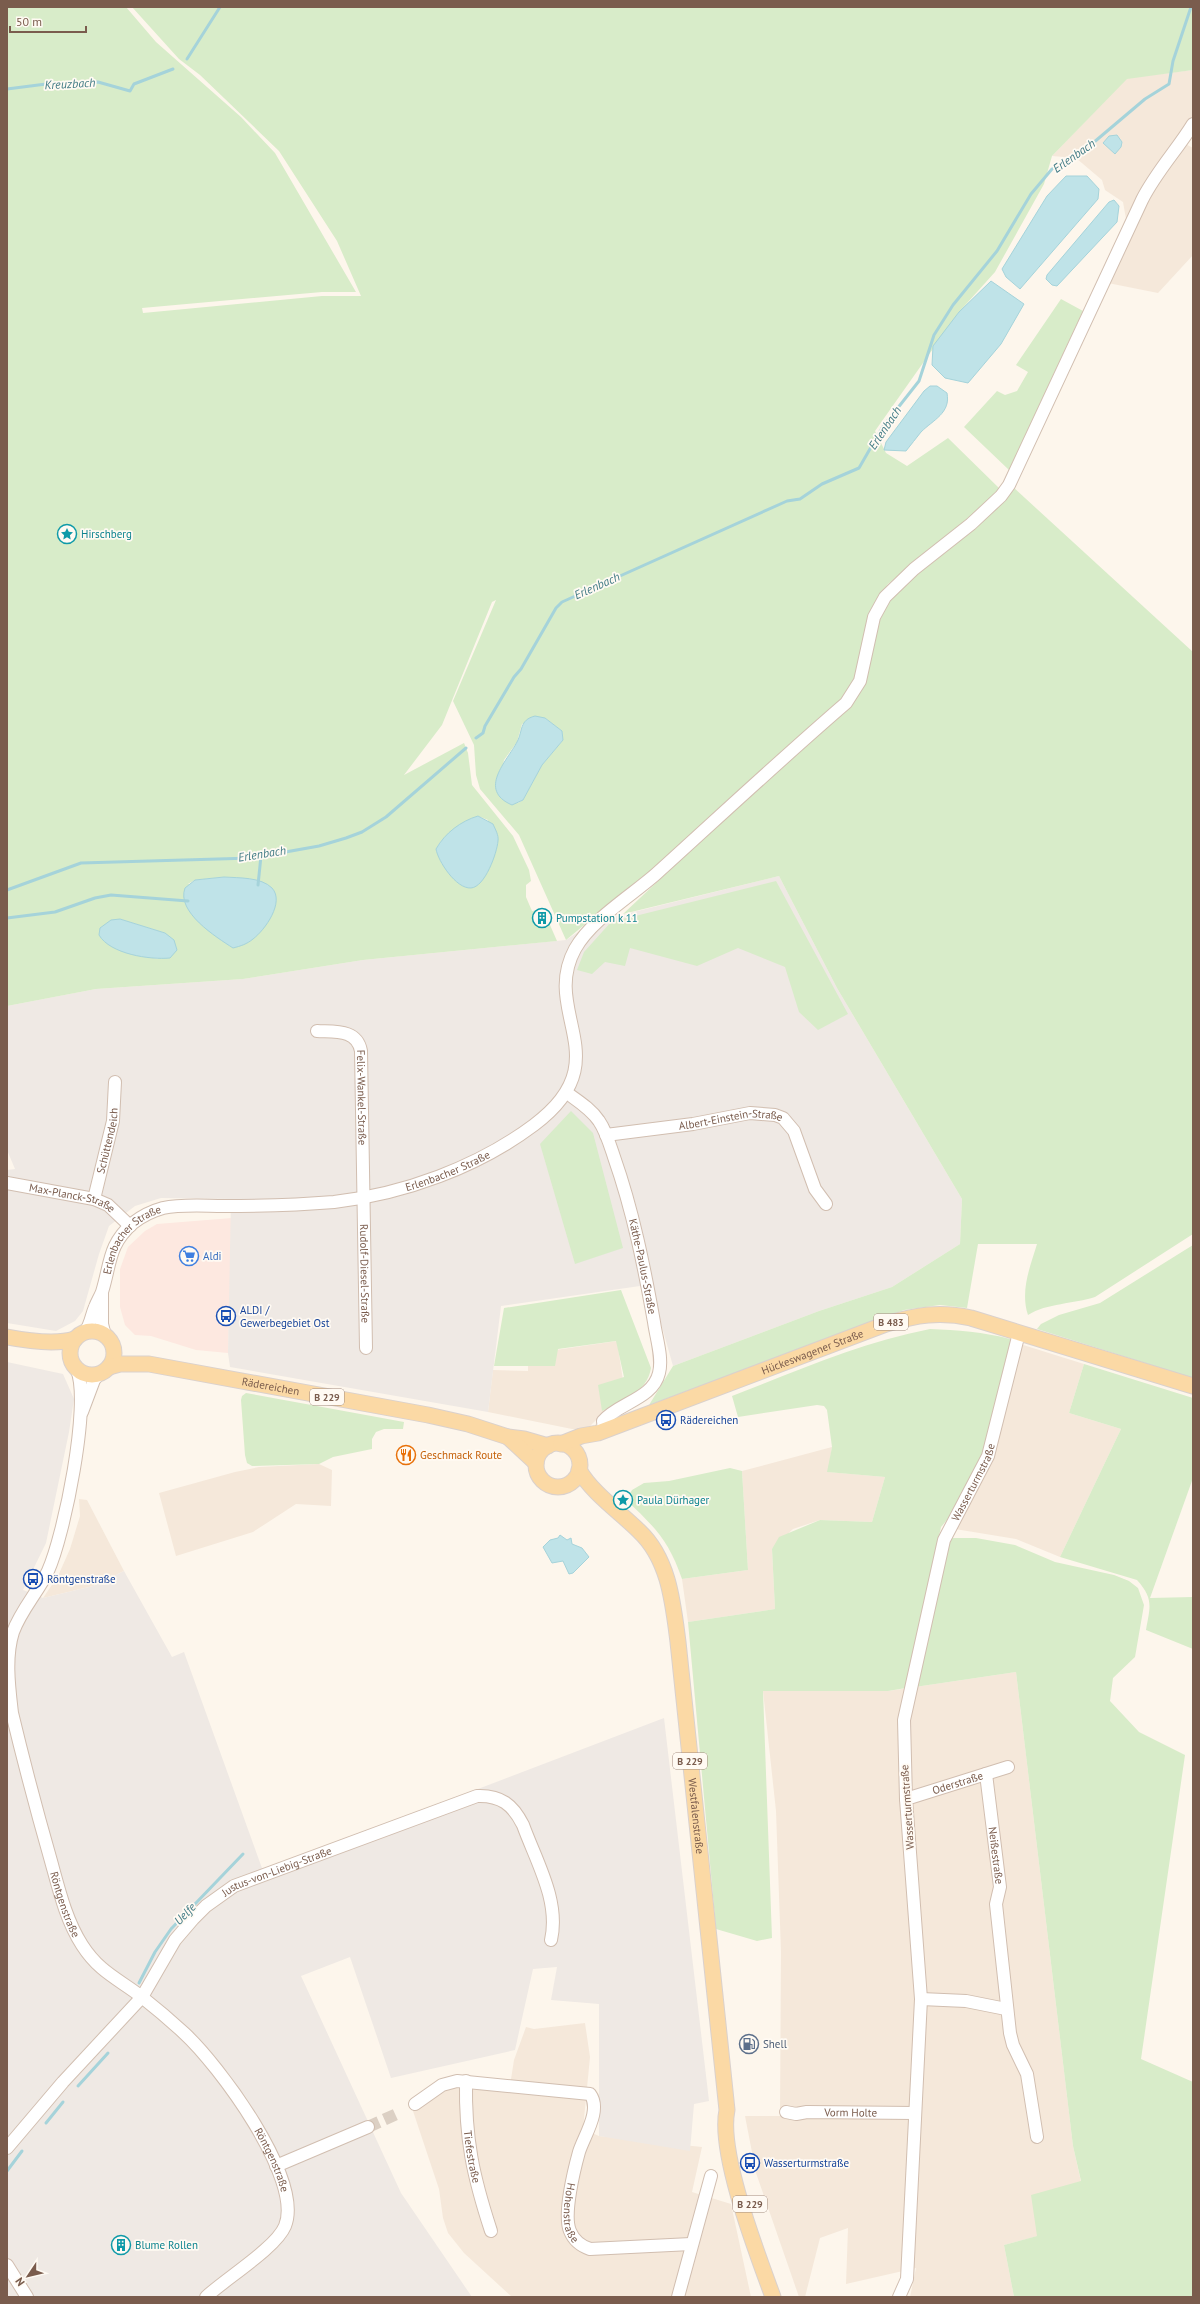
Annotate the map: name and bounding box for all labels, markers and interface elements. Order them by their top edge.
scale bar [10,8,86,34]
text: 50 m [16,14,42,29]
water label: Kreuzbach [44,75,96,92]
water label: Erlenbach [1050,136,1098,176]
water label: Erlenbach [865,403,904,452]
place icon: Hirschberg [56,523,78,545]
place label: Hirschberg [81,527,132,541]
water label: Erlenbach [572,569,622,602]
water label: Erlenbach [237,842,287,865]
building icon: Pumpstation k 11 [531,907,553,929]
place label: Pumpstation k 11 [556,911,638,925]
street label: Felix-Wankel-Straße [354,1050,370,1146]
street label: Albert-Einstein-Straße [678,1106,785,1133]
street label: Schüttendeich [93,1107,121,1175]
street label: Erlenbacher Straße [404,1147,493,1194]
street label: Max-Planck-Straße [28,1180,119,1216]
street label: Erlenbacher Straße [100,1202,163,1276]
street label: Käthe-Paulus-Straße [626,1217,660,1316]
street label: Rudolf-Diesel-Straße [357,1224,373,1324]
supermarket icon: Aldi [178,1245,200,1267]
place label: Aldi [203,1249,222,1263]
place label: ALDI / Gewerbegebiet Ost [240,1303,330,1330]
bus stop icon: ALDI / Gewerbegebiet Ost [215,1305,237,1327]
road number: B 483 [874,1314,908,1330]
street label: Hückeswagener Straße [759,1326,866,1378]
street label: Rädereichen [241,1374,301,1398]
road number: B 229 [310,1389,344,1405]
bus stop icon: Rädereichen [655,1409,677,1431]
place label: Rädereichen [680,1413,738,1427]
street label: Wasserturmstraße [948,1442,998,1523]
restaurant icon: Geschmack Route [395,1444,417,1466]
place label: Geschmack Route [420,1448,503,1462]
place icon: Paula Dürhager [612,1489,634,1511]
place label: Paula Dürhager [637,1493,710,1507]
bus stop icon: Röntgenstraße [22,1568,44,1590]
place label: Röntgenstraße [47,1572,116,1586]
road number: B 229 [673,1753,707,1769]
street label: Wasserturmstraße [897,1764,917,1850]
street label: Oderstraße [930,1768,985,1797]
street label: Westfalenstraße [685,1777,707,1855]
street label: Neißestraße [986,1826,1007,1885]
street label: Justus-von-Liebig-Straße [218,1843,334,1900]
street label: Röntgenstraße [47,1870,83,1940]
water label: Uelfe [171,1899,199,1928]
fuel station icon: Shell [738,2033,760,2055]
place label: Shell [763,2037,788,2051]
street label: Vorm Holte [823,2105,878,2120]
street label: Röntgenstraße [251,2125,292,2194]
street label: Tiefestraße [461,2130,484,2185]
bus stop icon: Wasserturmstraße [739,2152,761,2174]
place label: Wasserturmstraße [764,2156,849,2170]
street label: Hohenstraße [561,2182,582,2246]
road number: B 229 [733,2196,767,2212]
building icon: Blume Rollen [110,2234,132,2256]
place label: Blume Rollen [135,2238,198,2252]
north arrow [8,2256,48,2296]
text: N [12,2275,28,2289]

